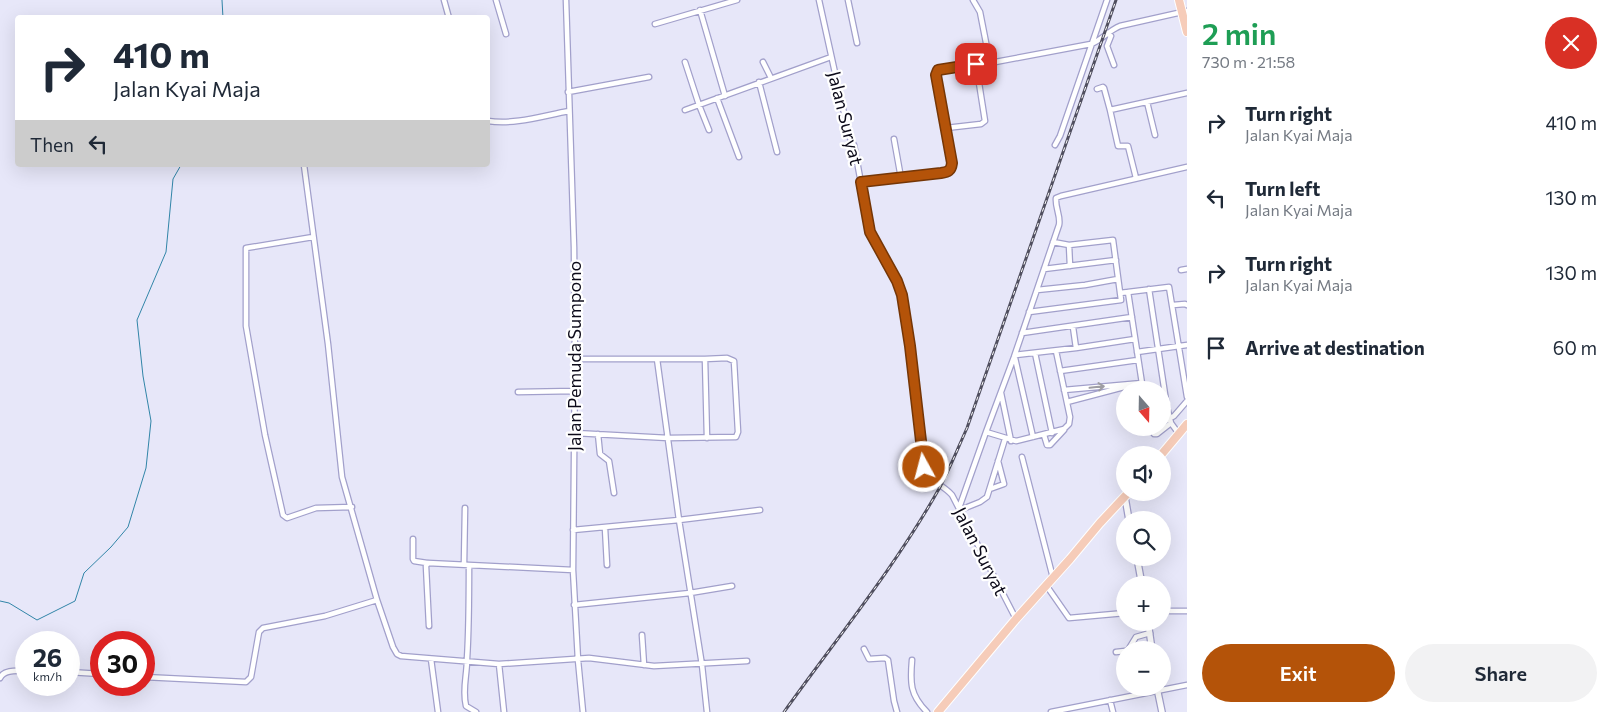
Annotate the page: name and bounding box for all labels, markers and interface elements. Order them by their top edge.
text: 2 min [1202,14,1276,51]
button: close [1545,17,1597,69]
text: 410 m [113,32,210,75]
icon: right [30,35,95,100]
pin [955,43,997,85]
icon: arrive [962,50,990,78]
text: 730 m · 21:58 [1202,52,1295,71]
street label: Jalan Suryat [824,69,868,167]
text: Jalan Kyai Maja [113,75,261,102]
text: Turn right [1245,102,1332,125]
icon: right [1202,109,1230,137]
text: 410 m [1545,111,1597,134]
text: Jalan Kyai Maja [1245,125,1353,144]
icon: left [84,130,112,158]
text: Then [30,133,74,156]
text: Turn left [1245,177,1320,200]
icon: left [1202,184,1230,212]
text: 130 m [1545,186,1597,209]
text: Jalan Kyai Maja [1245,200,1353,219]
text: Turn right [1245,252,1332,275]
icon: right [1202,259,1230,287]
street label: Jalan Pemuda Sumpono [563,261,585,451]
text: 130 m [1545,261,1597,284]
text: Jalan Kyai Maja [1245,275,1353,294]
icon: arrive [1202,334,1230,362]
text: Arrive at destination [1245,336,1425,359]
text: 60 m [1553,336,1597,359]
north arrow [1116,381,1171,436]
map controls [1116,381,1171,696]
one-way arrow [1088,382,1104,392]
position arrow [897,440,949,492]
button: sound [1116,446,1171,501]
street label: Jalan Suryat [949,503,1013,599]
button: search [1116,511,1171,566]
button: + [1116,576,1171,631]
speed limit sign: 30 [90,631,155,696]
button: − [1116,641,1171,696]
text: 26 [33,642,62,672]
button: Exit [1202,644,1395,702]
button: Share [1405,644,1597,702]
text: km/h [33,669,62,683]

